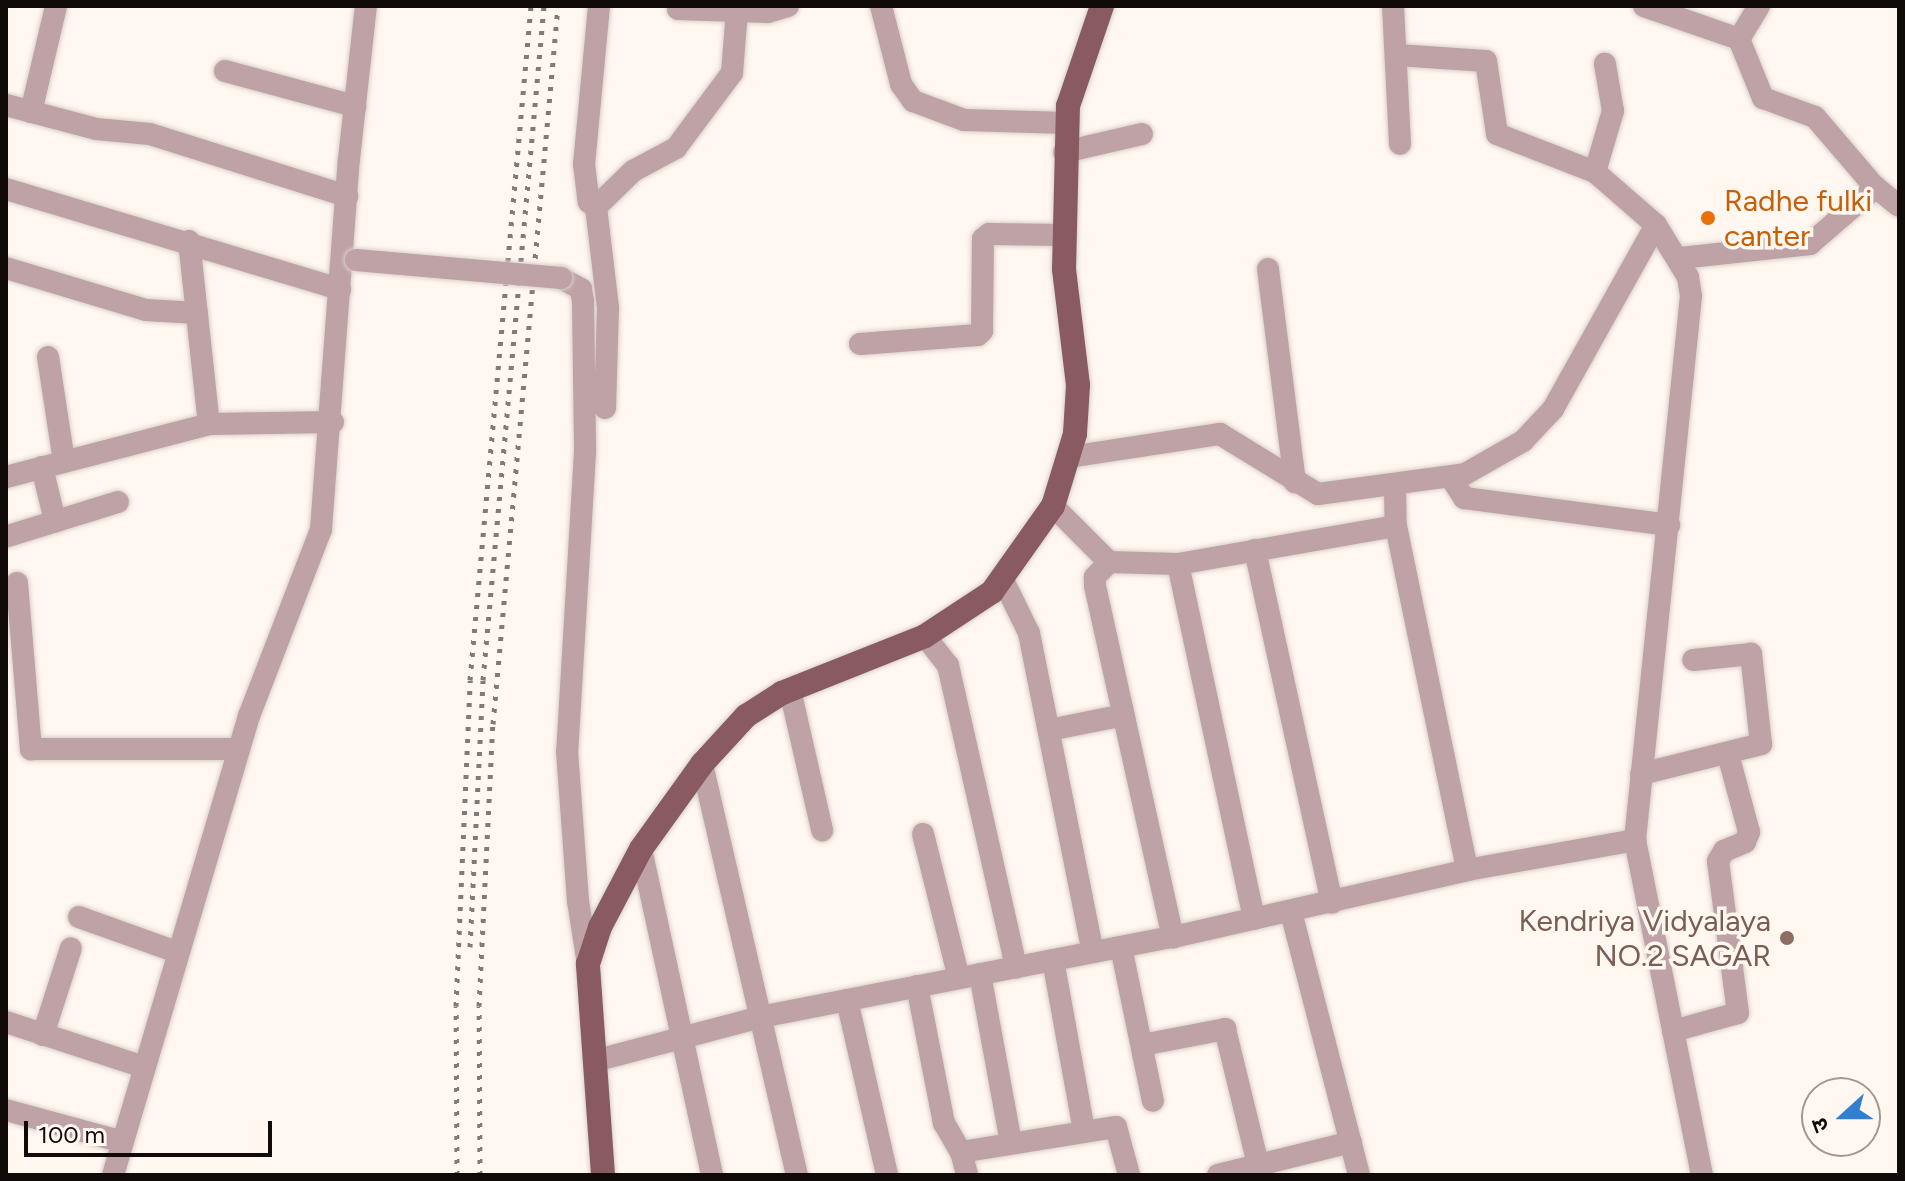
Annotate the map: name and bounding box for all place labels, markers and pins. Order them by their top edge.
place label: Radhe fulki canter [1724,183,1872,254]
marker: Radhe fulki canter [1699,209,1717,227]
place label: Kendriya Vidyalaya NO.2 SAGAR [1519,903,1771,974]
marker: Kendriya Vidyalaya NO.2 SAGAR [1778,929,1796,947]

